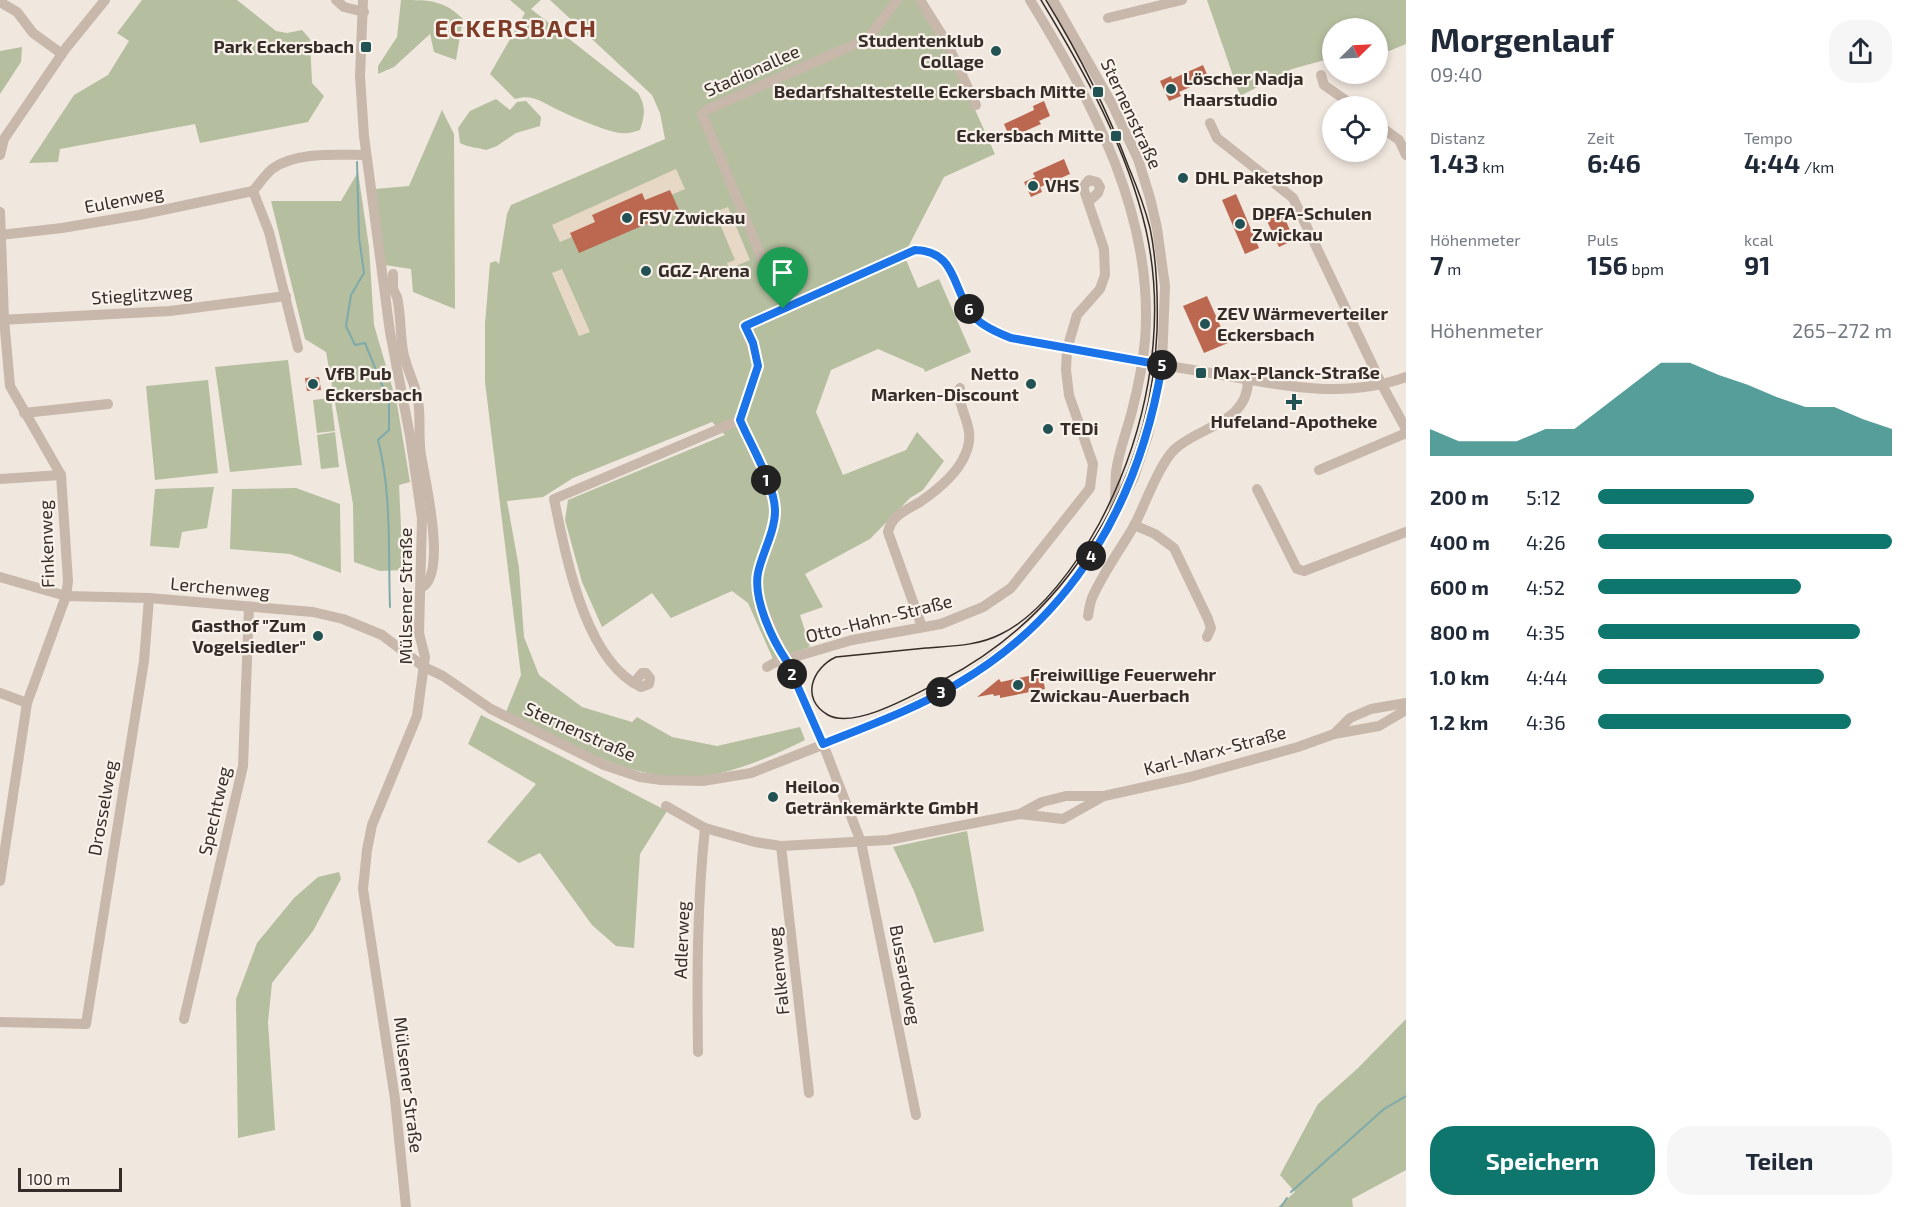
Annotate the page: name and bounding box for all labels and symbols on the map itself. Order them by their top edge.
district label: ECKERSBACH [435,13,597,42]
north arrow [1322,18,1388,84]
place label: Studentenklub Collage [858,29,984,72]
place label: Park Eckersbach [214,35,354,57]
street label: Stadionallee [700,39,803,101]
marker: Park Eckersbach [359,40,373,54]
marker: Studentenklub Collage [989,44,1003,58]
street label: Sternenstraße [1097,55,1167,172]
place label: Löscher Nadja Haarstudio [1183,67,1303,110]
place label: Bedarfshaltestelle Eckersbach Mitte [774,80,1086,102]
marker: Löscher Nadja Haarstudio [1164,82,1178,96]
marker: Bedarfshaltestelle Eckersbach Mitte [1091,85,1105,99]
place label: Eckersbach Mitte [956,124,1104,146]
marker: Eckersbach Mitte [1109,129,1123,143]
place label: DHL Paketshop [1195,166,1323,188]
marker: DHL Paketshop [1176,171,1190,185]
place label: VHS [1045,174,1080,196]
marker: VHS [1026,179,1040,193]
street label: Eulenweg [82,181,165,217]
place label: DPFA-Schulen Zwickau [1252,202,1372,245]
place label: FSV Zwickau [639,206,746,228]
marker: FSV Zwickau [620,211,634,225]
marker: DPFA-Schulen Zwickau [1233,217,1247,231]
pin [757,247,808,309]
place label: GGZ-Arena [658,259,750,281]
marker: GGZ-Arena [639,264,653,278]
street label: Stieglitzweg [91,279,193,309]
pin: 6 [954,294,984,324]
place label: ZEV Wärmeverteiler Eckersbach [1217,302,1388,345]
marker: ZEV Wärmeverteiler Eckersbach [1198,317,1212,331]
pin: 5 [1147,350,1177,380]
place label: Max-Planck-Straße [1213,361,1380,383]
place label: VfB Pub Eckersbach [325,362,423,405]
place label: Netto Marken-Discount [871,362,1020,405]
marker: Max-Planck-Straße [1194,366,1208,380]
marker: VfB Pub Eckersbach [306,377,320,391]
marker: Netto Marken-Discount [1024,377,1038,391]
marker: Hufeland-Apotheke [1287,395,1301,409]
place label: Hufeland-Apotheke [1211,410,1377,432]
place label: TEDi [1060,417,1099,439]
marker: TEDi [1041,422,1055,436]
pin: 1 [751,465,781,495]
street label: Finkenweg [33,500,59,588]
street label: Mülsener Straße [394,528,416,664]
pin: 4 [1076,541,1106,571]
street label: Lerchenweg [169,572,271,602]
street label: Otto-Hahn-Straße [803,589,954,647]
place label: Gasthof "Zum Vogelsiedler" [191,614,306,657]
marker: Gasthof "Zum Vogelsiedler" [311,629,325,643]
pin: 2 [777,659,807,689]
place label: Freiwillige Feuerwehr Zwickau-Auerbach [1030,663,1216,706]
pin: 3 [926,677,956,707]
marker: Freiwillige Feuerwehr Zwickau-Auerbach [1011,678,1025,692]
street label: Sternenstraße [521,697,639,765]
street label: Karl-Marx-Straße [1141,720,1288,780]
street label: Drosselweg [83,758,121,857]
street label: Spechtweg [193,764,235,857]
place label: Heiloo Getränkemärkte GmbH [785,775,979,818]
marker: Heiloo Getränkemärkte GmbH [766,790,780,804]
street label: Adlerweg [669,900,693,979]
street label: Bussardweg [886,923,926,1027]
street label: Falkenweg [762,926,794,1016]
street label: Mülsener Straße [390,1016,428,1154]
scale bar [18,1165,122,1192]

